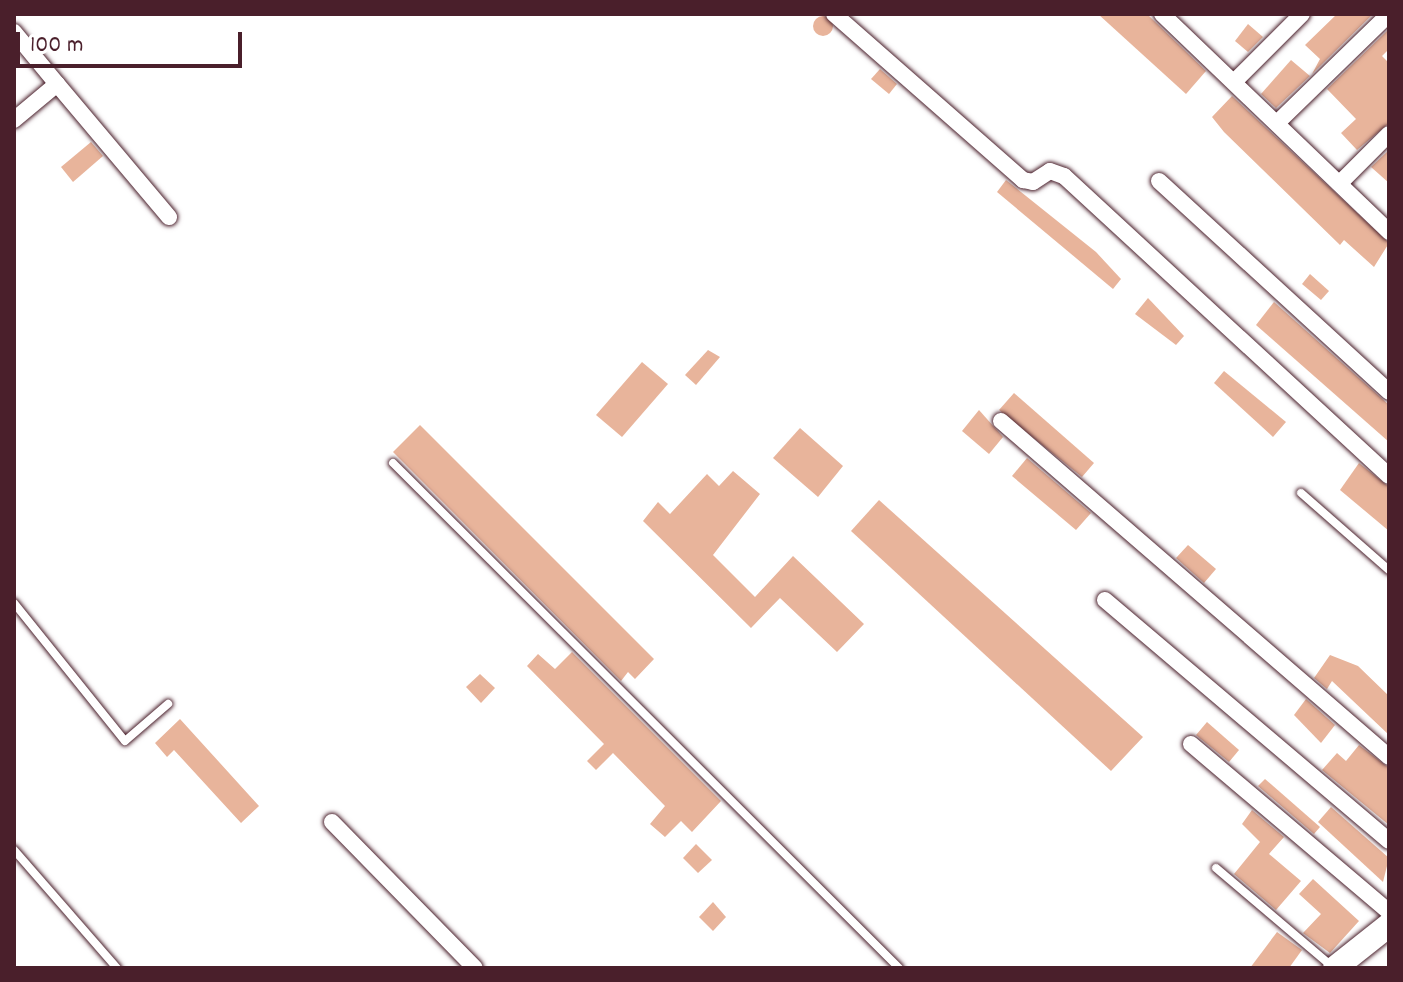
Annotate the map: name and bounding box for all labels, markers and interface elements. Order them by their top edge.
scale bar [20,16,246,66]
text: 100 m [30,29,83,63]

